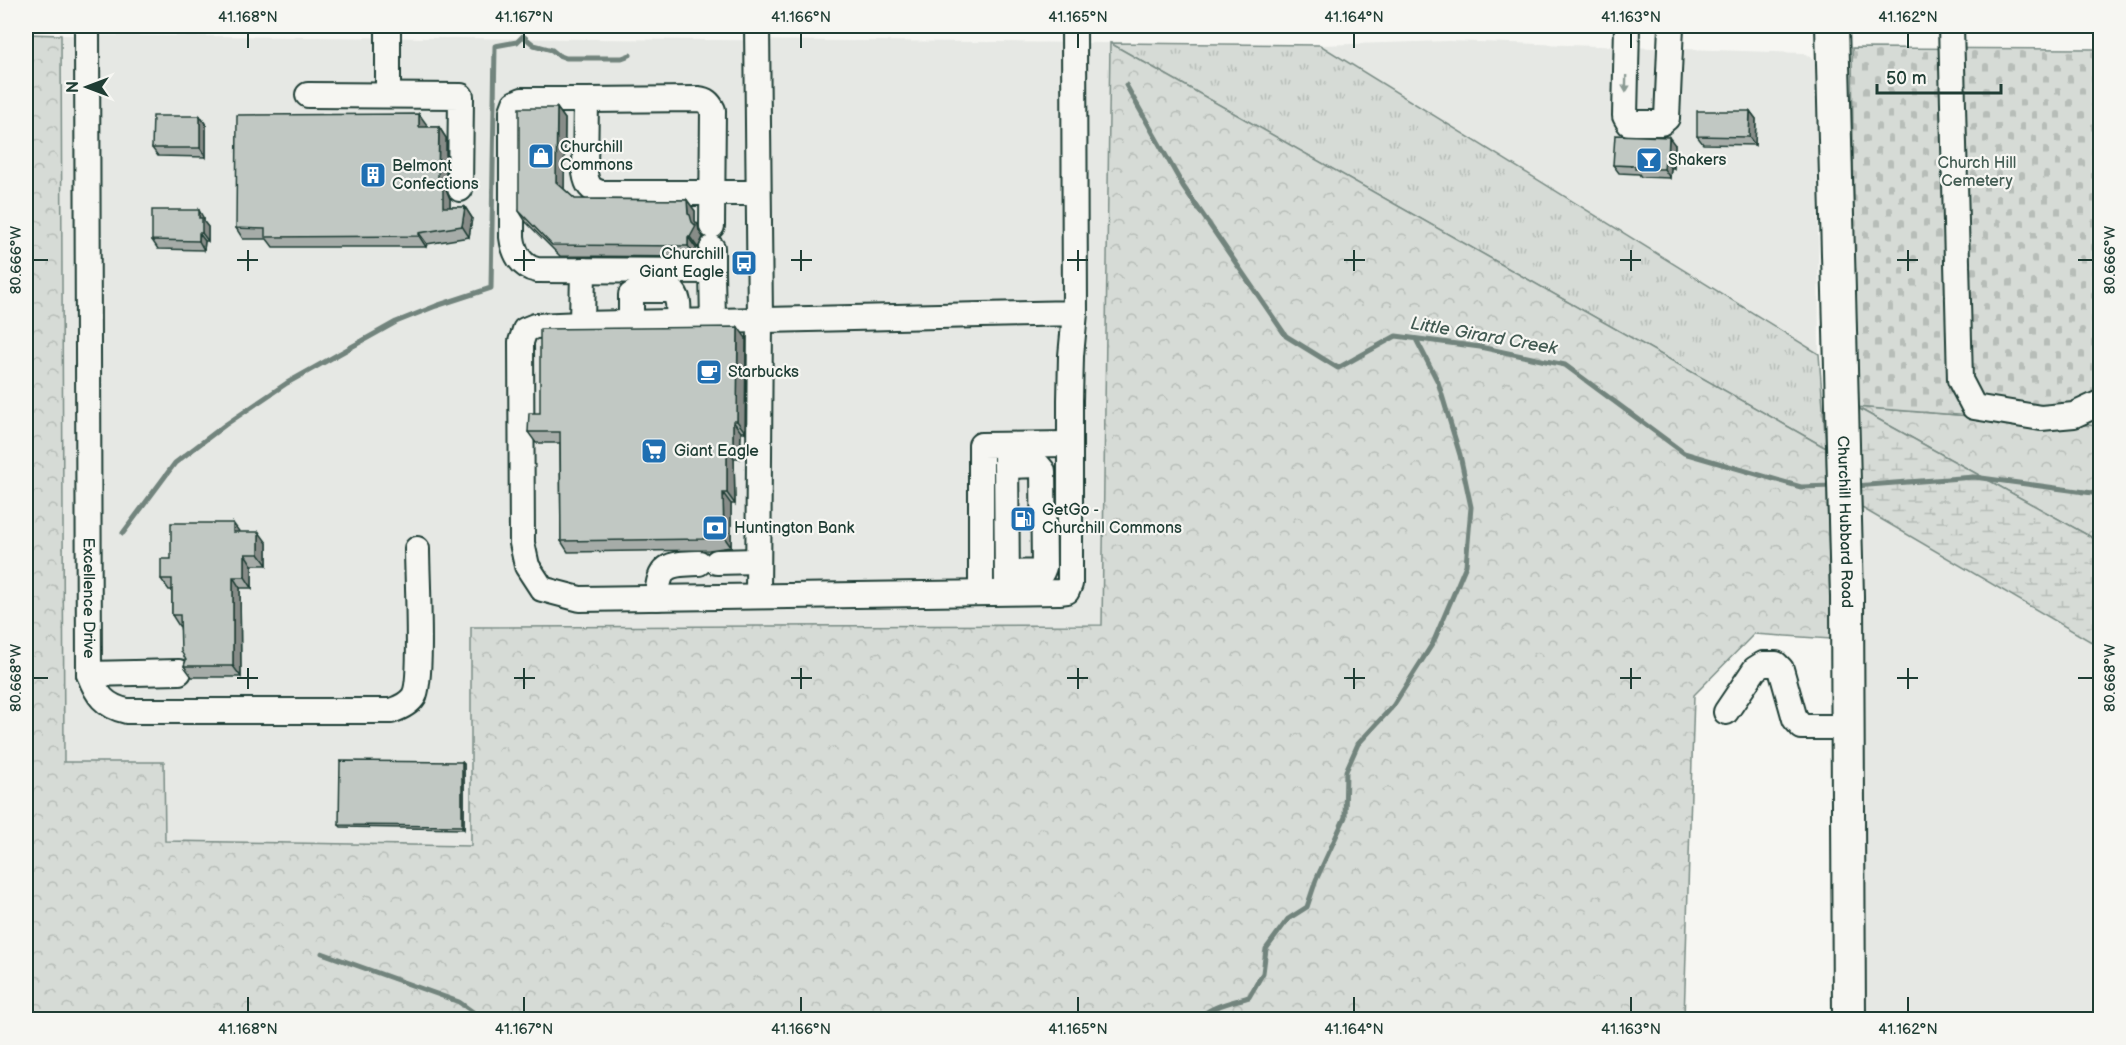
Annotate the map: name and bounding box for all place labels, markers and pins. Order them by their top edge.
place label: Churchill Commons [560,138,633,175]
shop icon: Churchill Commons [526,141,556,171]
bar icon: Shakers [1634,145,1664,175]
place label: Shakers [1668,151,1726,170]
place label: Belmont Confections [392,157,479,194]
building icon: Belmont Confections [358,160,388,190]
place label: Churchill Giant Eagle [639,245,725,282]
bus stop icon: Churchill Giant Eagle [729,248,759,278]
cafe icon: Starbucks [694,357,724,387]
place label: Starbucks [728,363,799,382]
supermarket icon: Giant Eagle [639,436,669,466]
place label: Giant Eagle [674,442,759,461]
place label: GetGo - Churchill Commons [1042,501,1182,538]
fuel station icon: GetGo - Churchill Commons [1008,504,1038,534]
bank icon: Huntington Bank [700,513,730,543]
place label: Huntington Bank [734,519,854,538]

